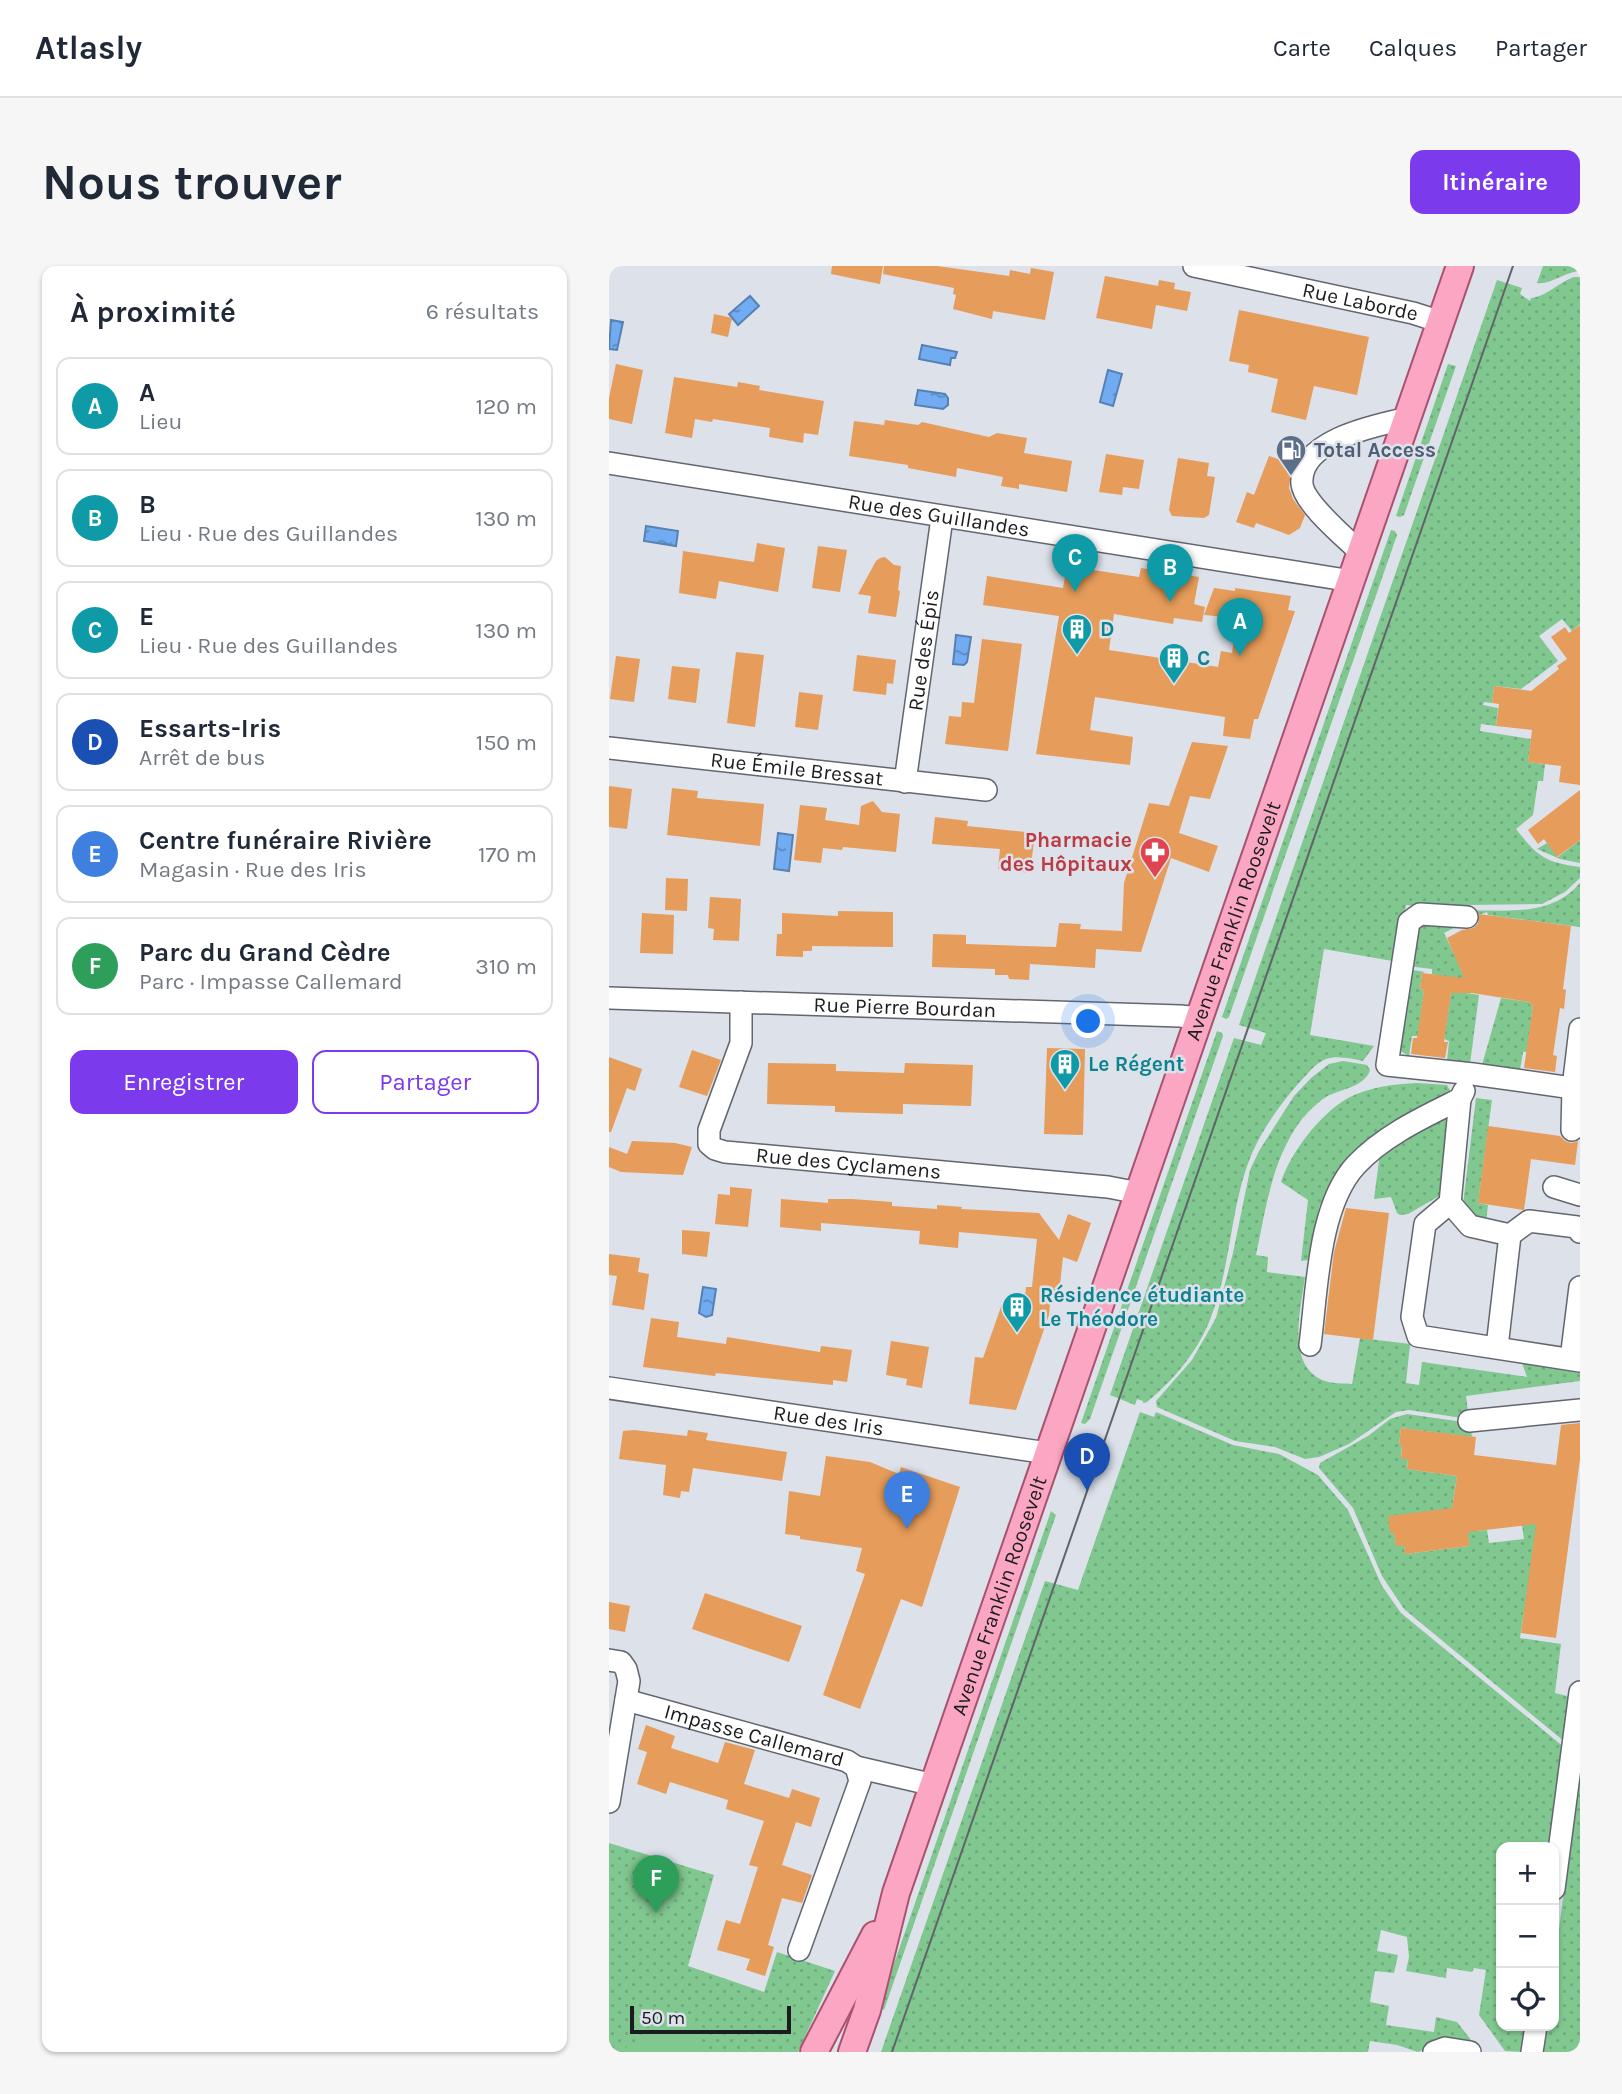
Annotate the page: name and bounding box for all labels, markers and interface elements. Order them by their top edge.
text: Atlasly [35,29,142,67]
text: Carte [1273,34,1331,62]
text: Calques [1369,34,1457,62]
text: Partager [1495,34,1587,62]
button: Itinéraire [1410,150,1580,214]
text: Nous trouver [42,154,342,211]
street label: Rue Laborde [1300,278,1420,326]
text: À proximité [70,294,236,330]
text: 6 résultats [426,298,539,325]
text: A [139,377,155,408]
text: A [88,393,102,420]
text: 120 m [475,393,537,420]
text: Lieu [139,408,182,435]
fuel station icon: Total Access [1274,433,1308,477]
place label: Total Access [1314,438,1436,462]
text: B [139,489,156,520]
street label: Rue des Guillandes [846,489,1031,542]
text: B [88,505,102,532]
text: 130 m [475,505,537,532]
text: Lieu · Rue des Guillandes [139,520,398,547]
pin: C [1052,534,1098,592]
pin: B [1147,544,1193,602]
street label: Rue des Épis [903,588,944,712]
pin: A [1217,598,1263,656]
text: E [139,601,154,632]
building icon: D [1060,612,1094,656]
text: C [88,617,102,644]
text: 130 m [475,617,537,644]
place label: D [1100,617,1114,641]
text: Lieu · Rue des Guillandes [139,632,398,659]
building icon: C [1157,641,1191,685]
place label: C [1197,646,1210,670]
text: Essarts-Iris [139,713,281,744]
text: D [87,729,103,756]
text: 150 m [476,729,537,756]
text: Arrêt de bus [139,744,265,771]
street label: Rue Émile Bressat [709,747,885,790]
street label: Avenue Franklin Roosevelt [1180,798,1286,1044]
text: Centre funéraire Rivière [139,825,432,856]
place label: Pharmacie des Hôpitaux [1000,828,1132,876]
pharmacy icon: Pharmacie des Hôpitaux [1138,835,1172,879]
text: E [88,841,102,868]
text: 170 m [478,841,537,868]
text: Magasin · Rue des Iris [139,856,367,883]
text: Parc du Grand Cèdre [139,937,391,968]
text: F [89,953,101,980]
text: 310 m [475,953,537,980]
text: Parc · Impasse Callemard [139,968,403,995]
street label: Rue Pierre Bourdan [813,992,996,1022]
your location [1071,1004,1105,1038]
building icon: Le Régent [1048,1047,1082,1091]
button: Enregistrer [70,1050,298,1114]
button: Partager [312,1050,539,1114]
place label: Le Régent [1088,1052,1184,1076]
street label: Rue des Cyclamens [755,1143,942,1184]
place label: Résidence étudiante Le Théodore [1040,1283,1244,1331]
building icon: Résidence étudiante Le Théodore [1000,1290,1034,1334]
street label: Rue des Iris [772,1400,886,1441]
pin: D [1064,1433,1110,1491]
pin: E [884,1471,930,1529]
street label: Avenue Franklin Roosevelt [947,1473,1052,1718]
street label: Impasse Callemard [662,1699,847,1772]
map controls [1496,1842,1559,2031]
button: + [1496,1842,1559,1905]
pin: F [633,1855,679,1913]
button: − [1496,1905,1559,1968]
button: locate [1496,1968,1559,2031]
scale bar [630,2003,791,2035]
text: 50 m [641,2007,685,2029]

